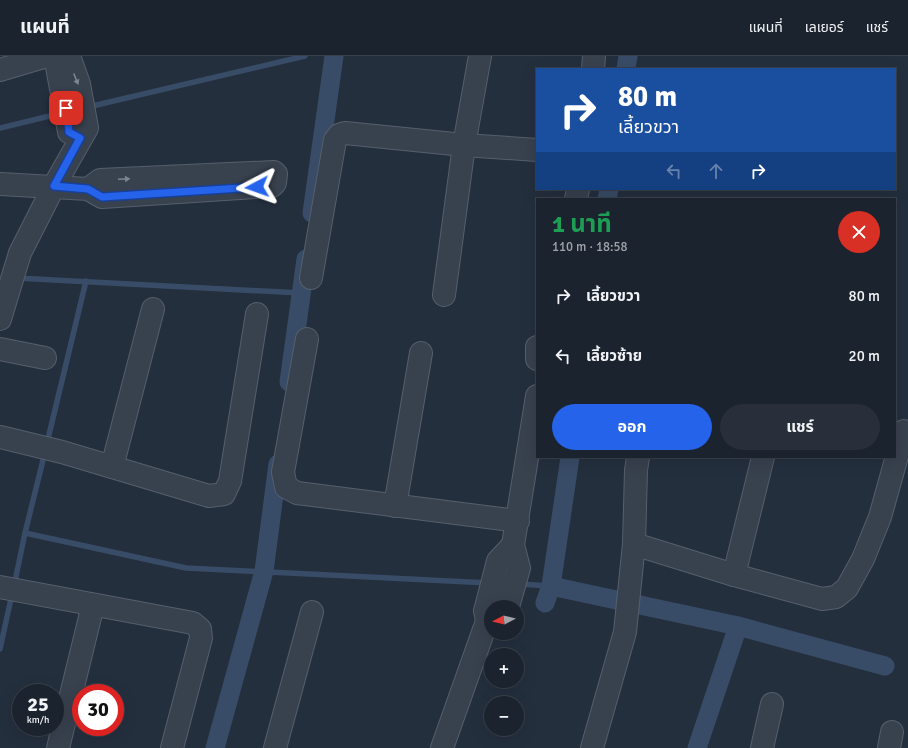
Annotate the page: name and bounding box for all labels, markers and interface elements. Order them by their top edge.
text: แผนที่ [20,15,70,39]
text: แผนที่ [749,19,783,36]
text: เลเยอร์ [805,19,844,36]
text: แชร์ [866,19,888,36]
one-way arrow [74,73,80,85]
text: 80 m [618,80,677,114]
icon: right [552,84,604,136]
pin [49,91,83,125]
icon: arrive [55,97,77,119]
text: เลี้ยวขวา [618,116,679,138]
icon: left [663,160,685,182]
icon: ahead [705,160,727,182]
icon: right [747,160,769,182]
position arrow [236,166,278,208]
one-way arrow [118,175,130,182]
text: 1 นาที [552,209,612,239]
button: close [838,211,880,253]
text: 110 m · 18:58 [552,239,628,255]
icon: right [552,285,574,307]
text: เลี้ยวขวา [586,287,640,305]
text: 80 m [849,287,880,305]
icon: left [552,345,574,367]
text: เลี้ยวซ้าย [586,347,642,365]
text: 20 m [849,347,880,365]
button: ออก [552,404,712,450]
button: แชร์ [720,404,880,450]
north arrow [484,600,524,640]
map controls [484,600,524,736]
button: + [484,648,524,688]
speed limit sign: 30 [72,684,124,736]
text: 25 [27,692,49,717]
button: − [484,696,524,736]
text: km/h [27,714,49,726]

